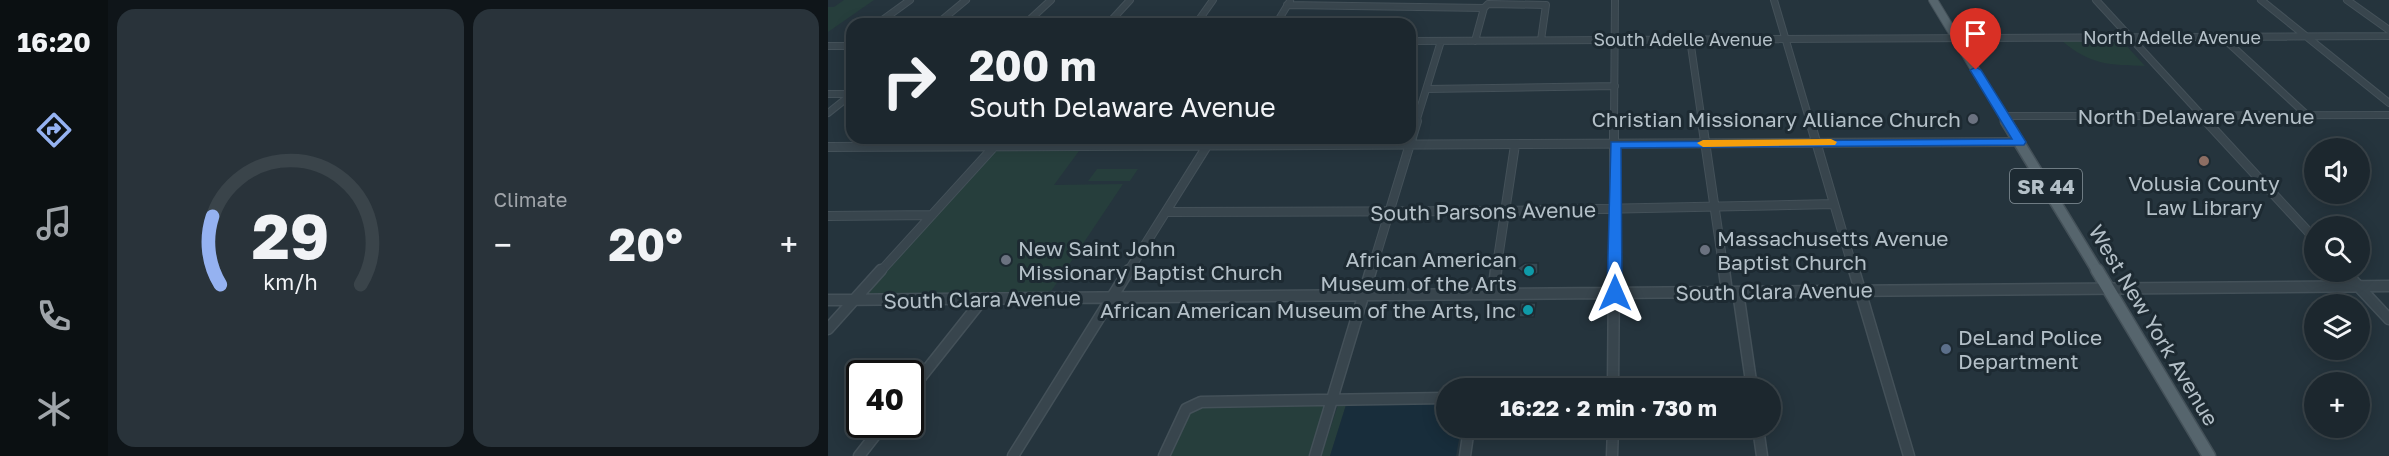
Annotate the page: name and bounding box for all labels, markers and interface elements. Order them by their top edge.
pin [1950,8,2001,70]
icon: arrive [1959,17,1992,50]
text: 16:20 [17,26,91,58]
street label: North Adelle Avenue [2083,26,2261,48]
street label: South Adelle Avenue [1593,28,1773,50]
text: 200 m [969,40,1096,90]
icon: right [870,42,948,120]
text: South Delaware Avenue [969,91,1276,123]
street label: North Delaware Avenue [2078,103,2314,129]
place label: Christian Missionary Alliance Church [1591,106,1961,132]
icon: directions [33,109,75,151]
marker: Christian Missionary Alliance Church [1966,112,1980,126]
map controls [2304,138,2370,438]
button: sound [2304,138,2370,204]
marker: Volusia County Law Library [2197,154,2211,168]
road number: SR 44 [2010,169,2082,203]
place label: Volusia County Law Library [2128,170,2280,220]
text: Climate [494,187,567,211]
street label: South Parsons Avenue [1370,196,1596,226]
text: 29 [251,198,329,273]
icon: music [33,202,75,244]
button: search [2304,216,2370,282]
text: 20° [609,217,683,271]
street label: West New York Avenue [2084,220,2224,430]
text: − [494,225,512,264]
text: + [780,225,798,264]
place label: Massachusetts Avenue Baptist Church [1717,225,1949,275]
place label: New Saint John Missionary Baptist Church [1018,235,1283,285]
marker: Massachusetts Avenue Baptist Church [1698,243,1712,257]
place label: African American Museum of the Arts [1320,246,1517,296]
marker: New Saint John Missionary Baptist Church [999,253,1013,267]
position arrow [1583,261,1647,325]
marker: African American Museum of the Arts [1522,264,1536,278]
text: km/h [263,269,318,295]
street label: South Clara Avenue [1675,276,1873,306]
street label: South Clara Avenue [883,284,1081,314]
button: layers [2304,294,2370,360]
icon: phone [33,295,75,337]
place label: African American Museum of the Arts, Inc [1100,297,1516,323]
marker: African American Museum of the Arts, Inc [1521,303,1535,317]
place label: DeLand Police Department [1958,324,2102,374]
marker: DeLand Police Department [1939,342,1953,356]
speed limit sign: 40 [846,360,924,438]
button: + [2304,372,2370,438]
icon: climate [33,388,75,430]
text: 16:22 · 2 min · 730 m [1500,394,1717,421]

